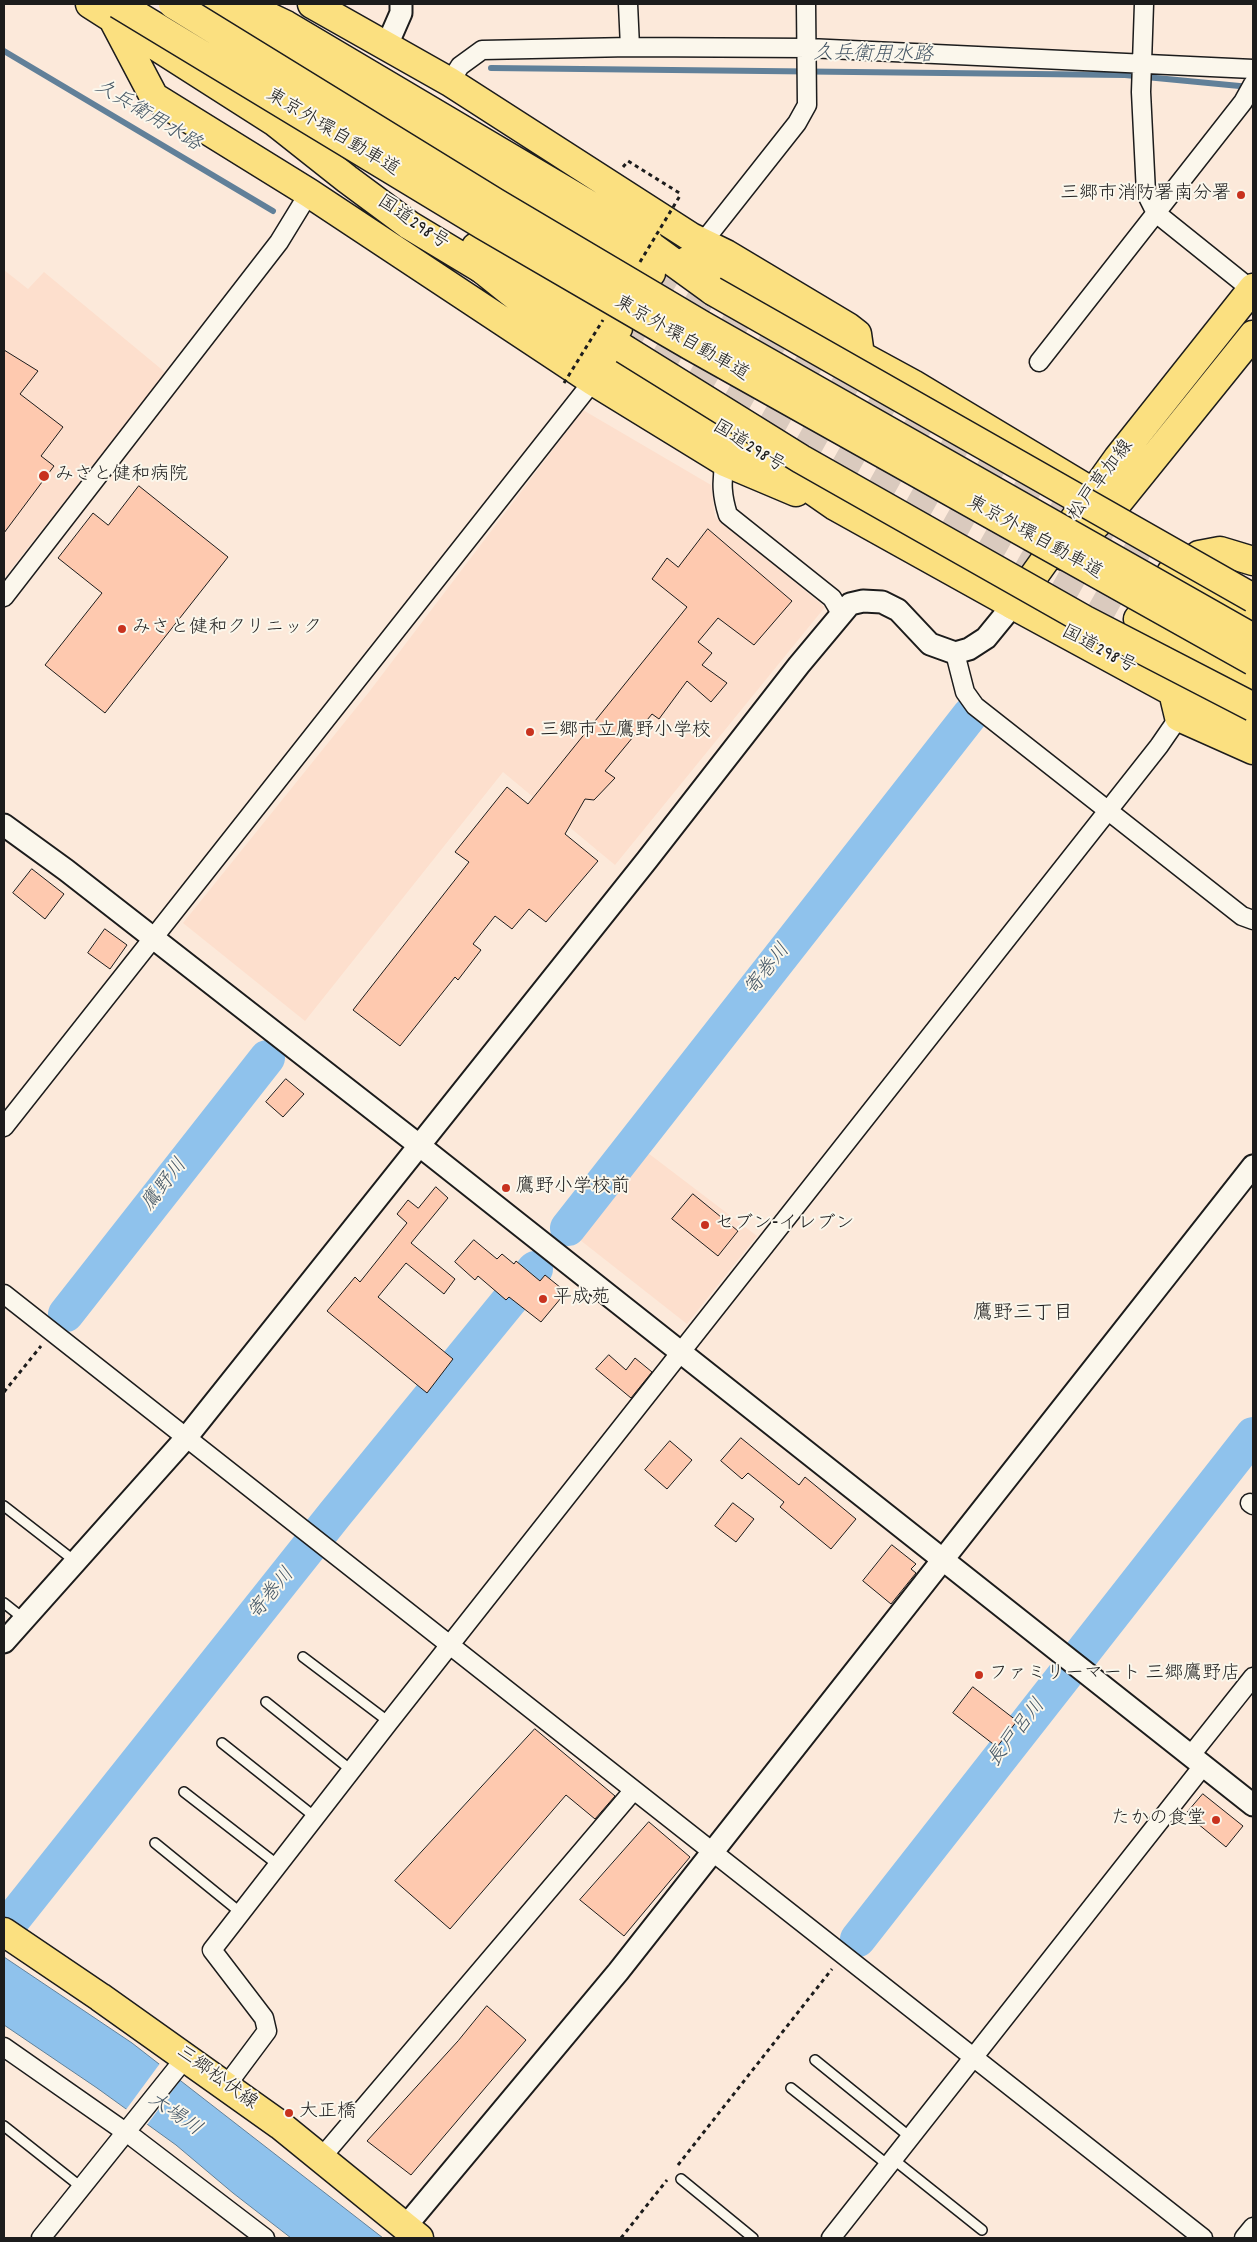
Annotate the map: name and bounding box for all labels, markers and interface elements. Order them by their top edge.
water label: 久兵衛用水路 [813,43,933,69]
water label: 久兵衛用水路 [89,76,205,158]
street label: 東京外環自動車道 [261,85,403,183]
place label: 三郷市消防署南分署 [1060,184,1231,206]
marker: 三郷市消防署南分署 [1235,189,1247,201]
street label: 国道298号 [372,192,452,256]
street label: 東京外環自動車道 [609,292,753,388]
street label: 国道298号 [707,417,789,479]
street label: 松戸草加線 [1064,436,1140,526]
place label: みさと健和病院 [55,465,188,487]
marker: みさと健和病院 [37,469,51,483]
street label: 東京外環自動車道 [962,492,1106,586]
place label: みさと健和クリニック [132,618,322,640]
street label: 国道298号 [1057,622,1139,680]
marker: みさと健和クリニック [116,623,128,635]
place label: 三郷市立鷹野小学校 [540,721,711,743]
marker: 三郷市立鷹野小学校 [524,726,536,738]
water label: 寄巻川 [741,940,797,1002]
water label: 鷹野川 [138,1155,194,1217]
place label: 鷹野小学校前 [516,1177,630,1199]
marker: 鷹野小学校前 [500,1182,512,1194]
place label: セブン-イレブン [715,1214,854,1236]
marker: セブン-イレブン [699,1219,711,1231]
place label: 平成苑 [553,1288,610,1310]
marker: 平成苑 [537,1293,549,1305]
district label: 鷹野三丁目 [973,1303,1073,1327]
water label: 寄巻川 [245,1564,301,1626]
place label: ファミリーマート 三郷鷹野店 [989,1664,1240,1686]
marker: ファミリーマート 三郷鷹野店 [973,1669,985,1681]
water label: 長戸呂川 [984,1695,1052,1773]
place label: たかの食堂 [1111,1809,1206,1831]
marker: たかの食堂 [1210,1814,1222,1826]
street label: 三郷松伏線 [171,2042,261,2116]
water label: 大場川 [143,2089,205,2143]
place label: 大正橋 [299,2102,356,2124]
marker: 大正橋 [283,2107,295,2119]

